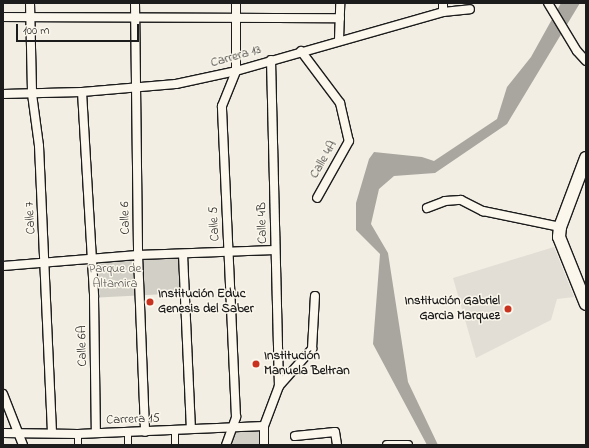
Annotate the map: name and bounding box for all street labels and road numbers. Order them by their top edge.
street label: Carrera 13 [209,42,263,72]
street label: Calle 4A [307,138,341,182]
street label: Calle 7 [22,201,40,235]
street label: Calle 6 [118,201,134,235]
street label: Calle 4B [255,202,271,244]
street label: Calle 5 [206,206,224,242]
street label: Calle 6A [75,325,91,367]
street label: Carrera 15 [106,411,160,429]

